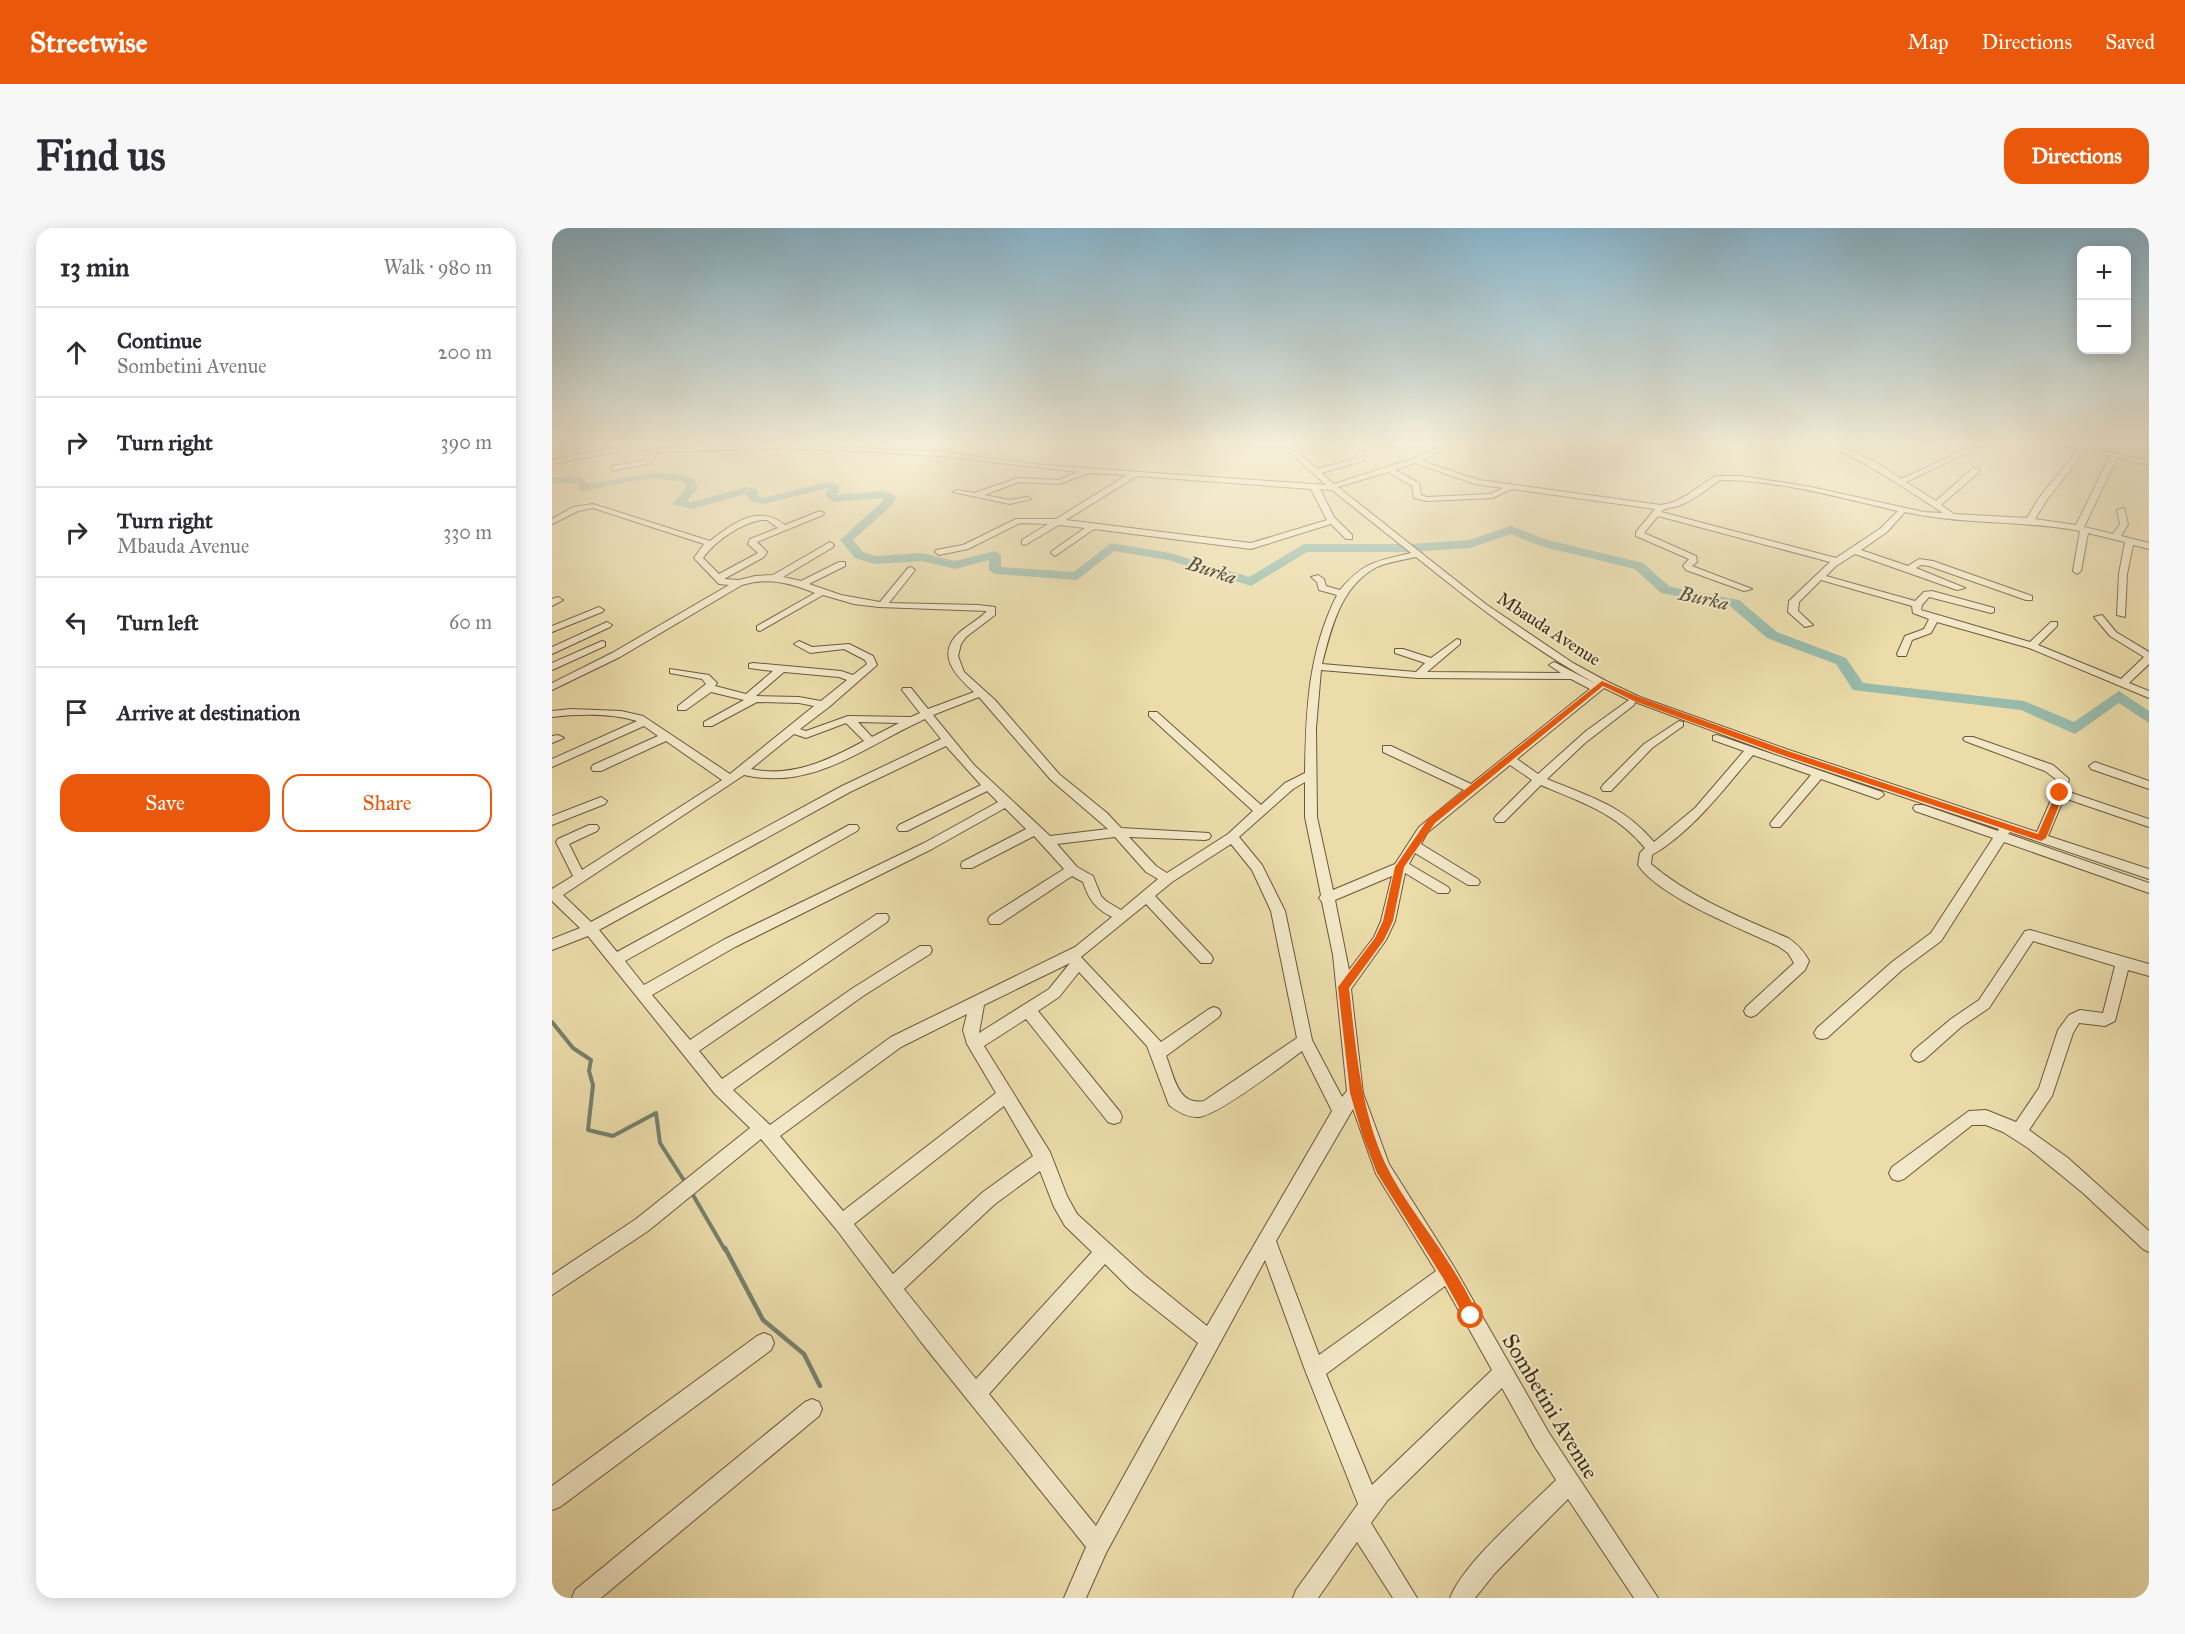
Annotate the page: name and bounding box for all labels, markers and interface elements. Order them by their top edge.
text: Streetwise [30,25,147,60]
text: Map [1908,29,1949,55]
text: Directions [1982,29,2072,55]
text: Saved [2105,29,2155,55]
button: Directions [2004,128,2149,184]
text: Find us [36,130,166,182]
map controls [2077,246,2131,354]
button: + [2077,246,2131,300]
text: 13 min [60,251,129,283]
text: Walk · 980 m [384,255,492,279]
button: − [2077,300,2131,354]
text: Continue [117,327,202,354]
icon: ahead [60,336,93,369]
text: 200 m [438,340,492,364]
text: Sombetini Avenue [117,354,267,378]
icon: right [60,426,93,459]
text: Turn right [117,429,213,456]
text: 390 m [441,430,492,454]
text: Turn right [117,507,213,534]
icon: right [60,516,93,549]
text: 330 m [443,520,492,544]
text: Mbauda Avenue [117,534,249,558]
water label: Burka [1183,550,1240,589]
water label: Burka [1676,580,1731,615]
street label: Mbauda Avenue [1493,587,1605,671]
icon: left [60,606,93,639]
text: Turn left [117,609,199,636]
text: 60 m [449,610,492,634]
icon: arrive [60,696,93,729]
text: Arrive at destination [117,699,300,726]
button: Save [60,774,270,832]
button: Share [282,774,492,832]
route end [2046,779,2072,805]
route start [1457,1302,1483,1328]
street label: Sombetini Avenue [1497,1329,1605,1484]

